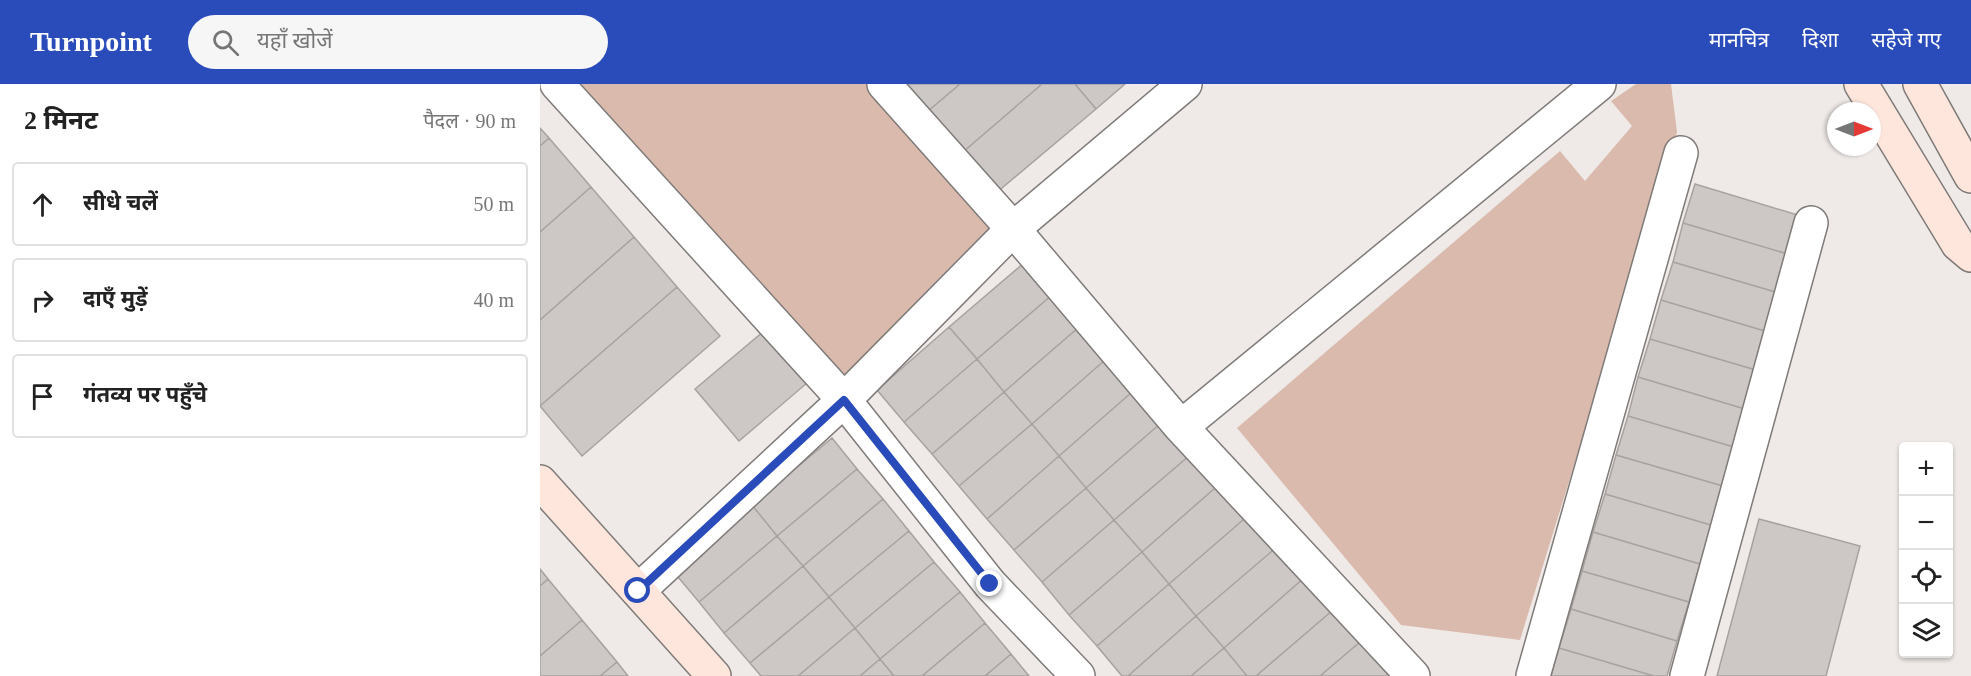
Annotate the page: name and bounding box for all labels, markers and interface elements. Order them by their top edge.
search box [188,15,608,69]
text: Turnpoint [30,26,152,57]
icon: search [209,26,242,59]
text: यहाँ खोजें [257,28,333,53]
text: मानचित्र [1709,28,1769,52]
text: दिशा [1802,28,1838,52]
text: सहेजे गए [1871,28,1941,52]
north arrow [1827,102,1881,156]
text: 2 मिनट [24,106,98,135]
text: पैदल · 90 m [423,110,516,132]
icon: ahead [26,188,59,221]
text: सीधे चलें [83,190,158,215]
text: 50 m [473,193,514,215]
icon: right [26,284,59,317]
text: दाएँ मुड़ें [83,286,148,311]
text: 40 m [473,289,514,311]
icon: arrive [26,380,59,413]
text: गंतव्य पर पहुँचे [83,382,207,407]
map controls [1899,442,1953,658]
button: + [1899,442,1953,496]
button: − [1899,496,1953,550]
button: locate [1899,550,1953,604]
route end [976,570,1002,596]
route start [624,577,650,603]
button: layers [1899,604,1953,658]

